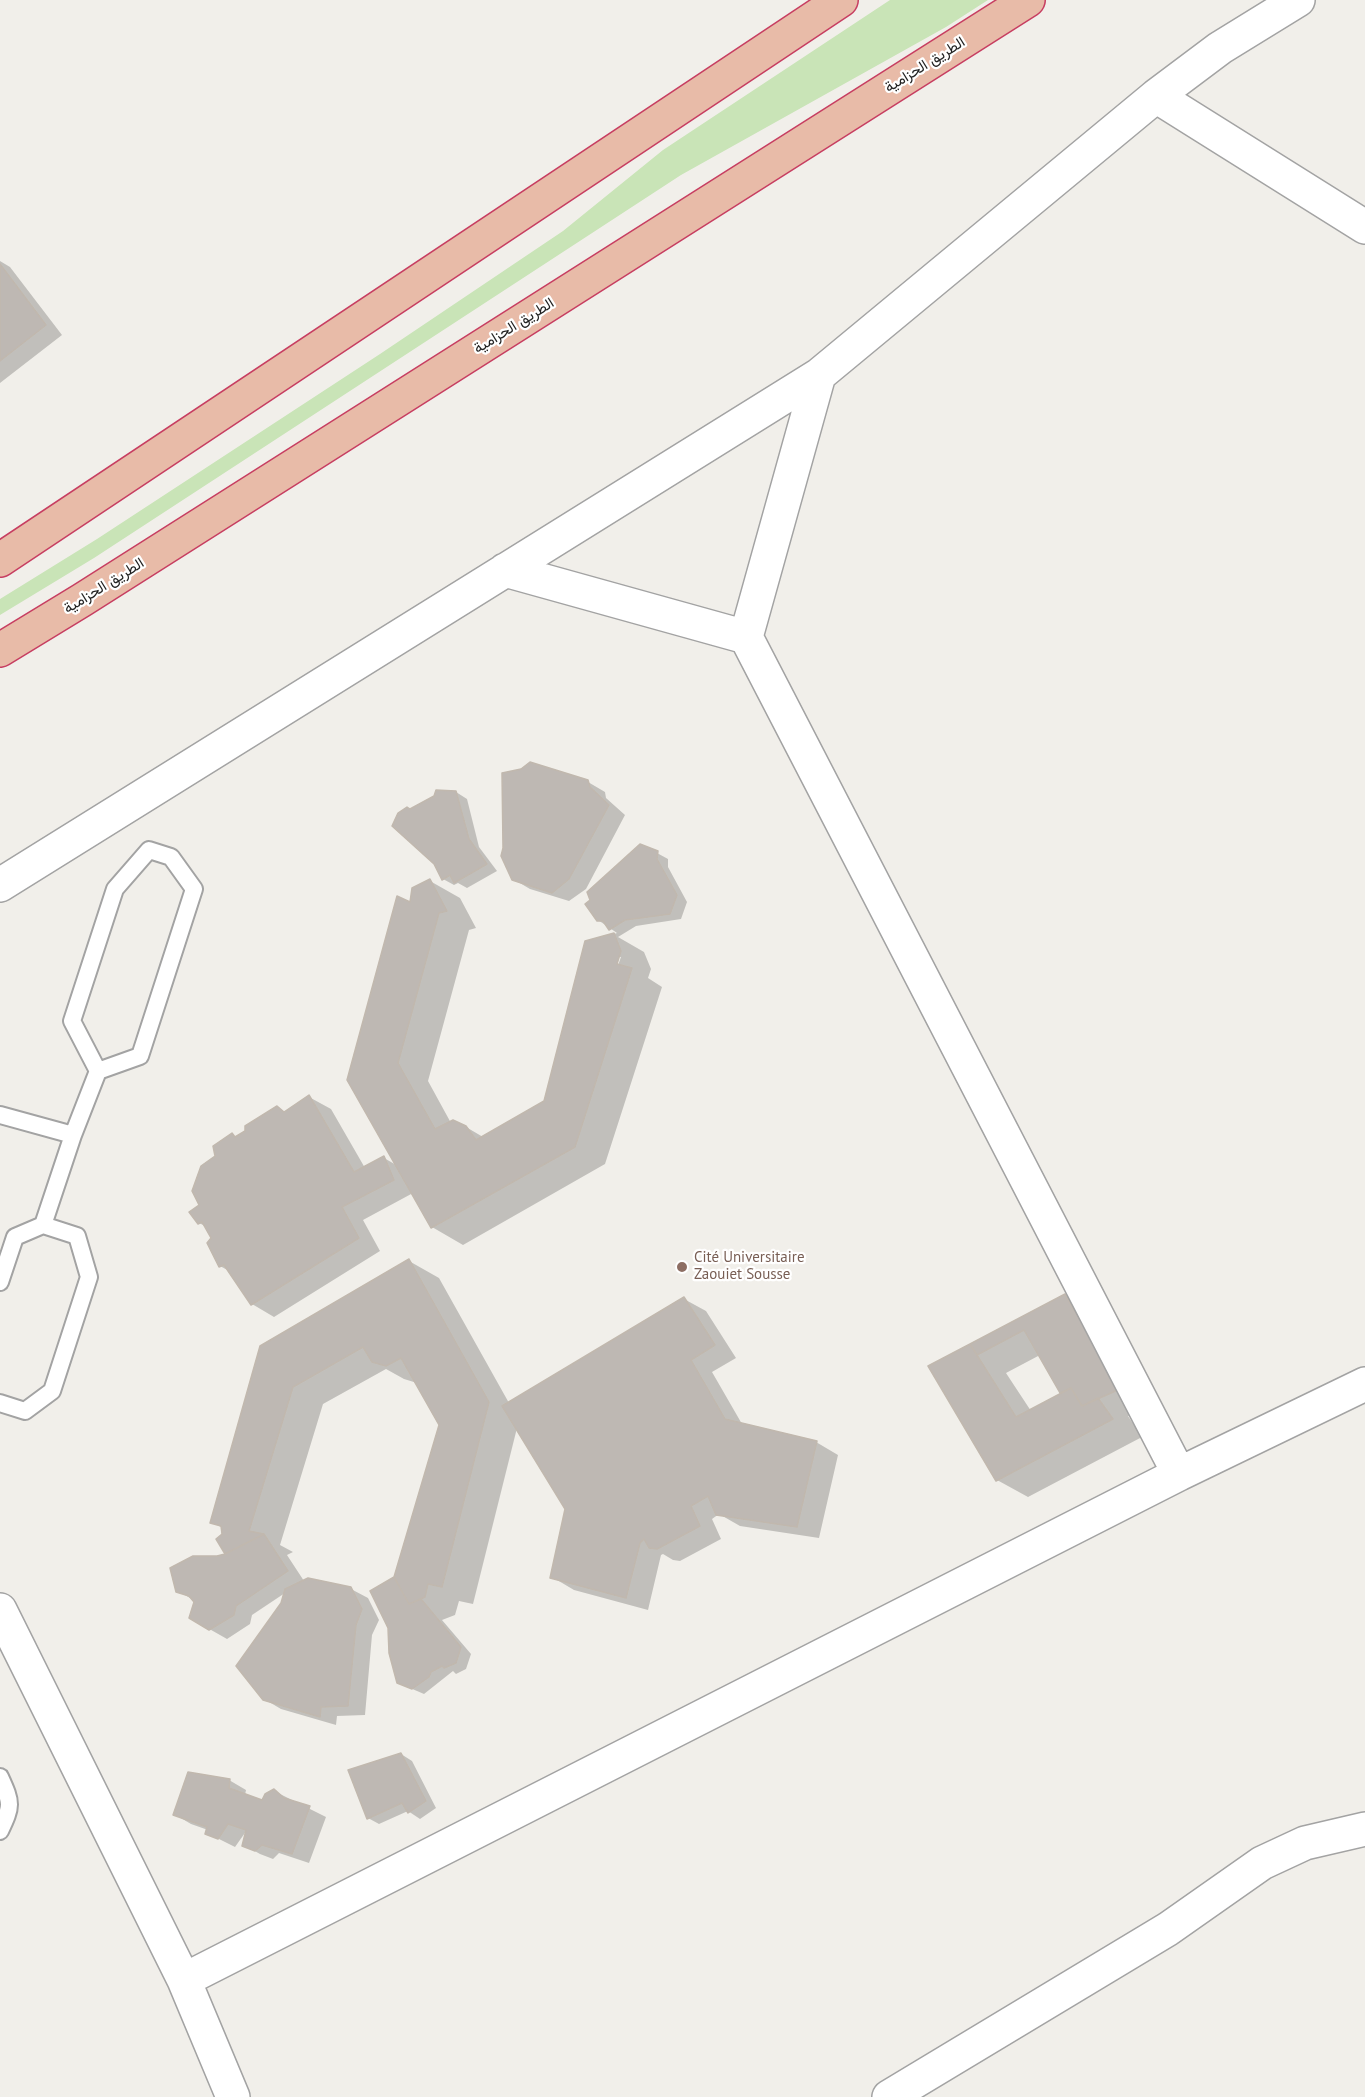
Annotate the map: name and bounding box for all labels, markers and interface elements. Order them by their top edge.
street label: الطريق الحزامية [881,33,969,97]
street label: الطريق الحزامية [470,294,558,358]
street label: الطريق الحزامية [60,554,148,618]
place label: Cité Universitaire Zaouiet Sousse [694,1249,805,1284]
marker: Cité Universitaire Zaouiet Sousse [675,1260,689,1274]

